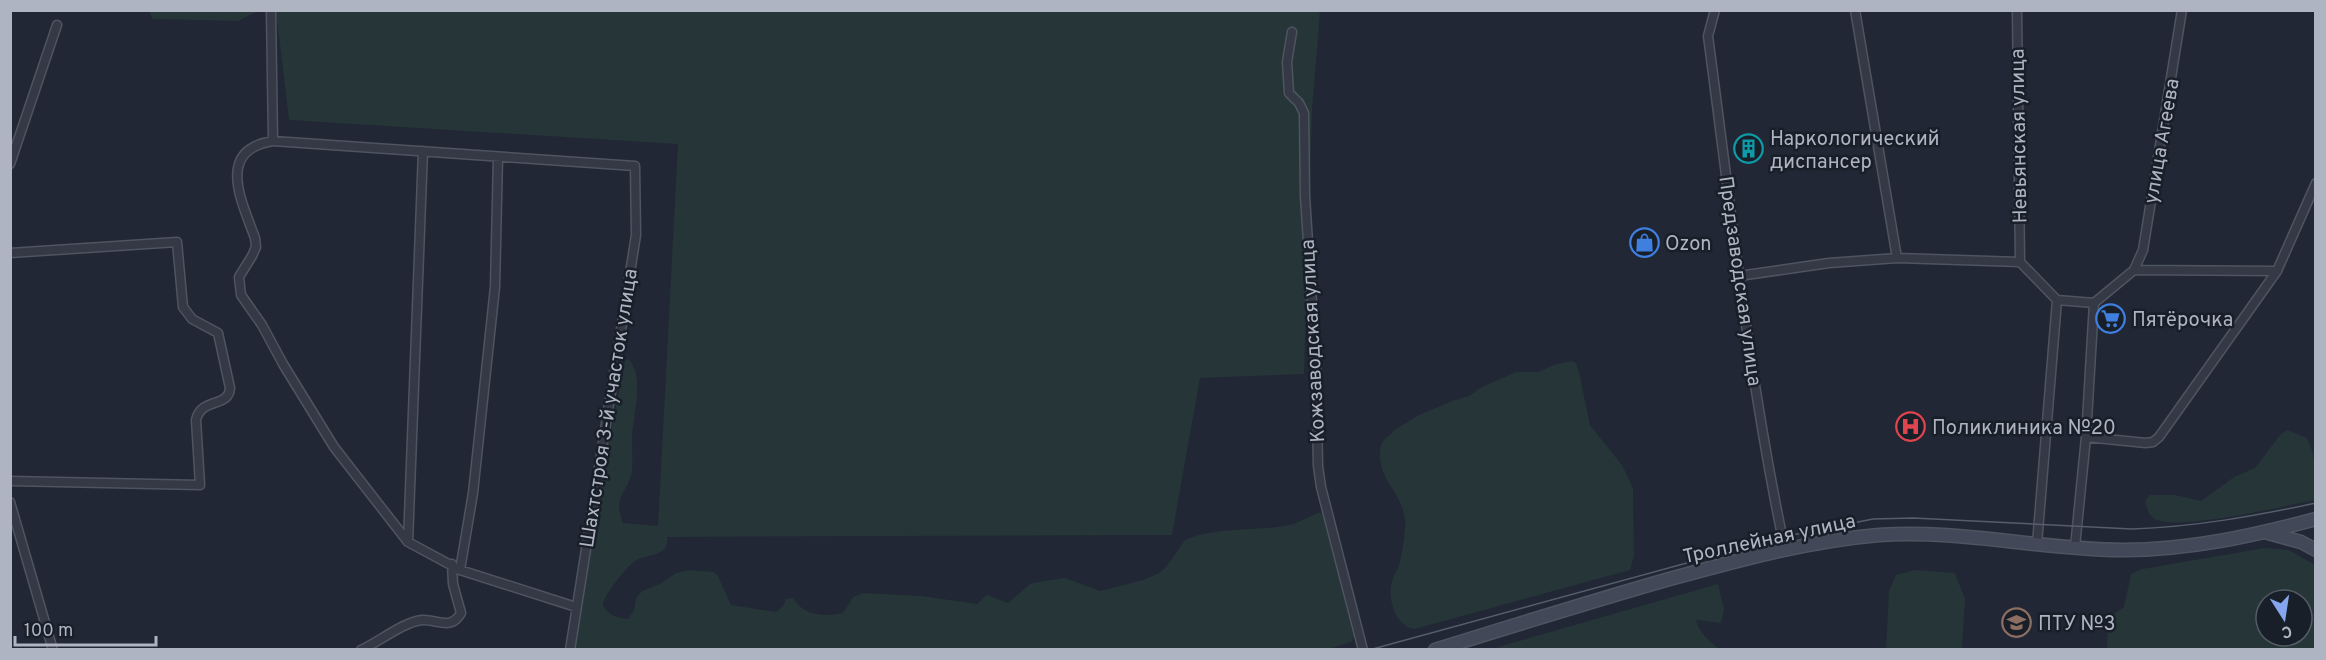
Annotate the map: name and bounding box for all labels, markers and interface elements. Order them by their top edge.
street label: Невьянская улица [2005,48,2035,224]
street label: улица Агеева [2139,76,2187,206]
place label: Наркологический диспансер [1770,127,1940,176]
building icon: Наркологический диспансер [1733,133,1765,165]
street label: Предзаводская улица [1711,174,1767,388]
shop icon: Ozon [1628,227,1660,259]
place label: Ozon [1665,232,1711,258]
street label: Кожзаводская улица [1296,239,1332,443]
street label: Шахтстроя 3-й участок улица [575,267,645,550]
supermarket icon: Пятёрочка [2095,303,2127,335]
place label: Пятёрочка [2132,308,2233,334]
hospital icon: Поликлиника №20 [1895,411,1927,443]
place label: Поликлиника №20 [1932,416,2116,442]
street label: Троллейная улица [1681,509,1858,571]
north arrow [2254,588,2314,648]
school or university icon: ПТУ №3 [2001,607,2033,639]
scale bar [15,609,156,647]
place label: ПТУ №3 [2038,612,2116,638]
text: 100 m [24,620,73,643]
text: С [2280,620,2294,642]

